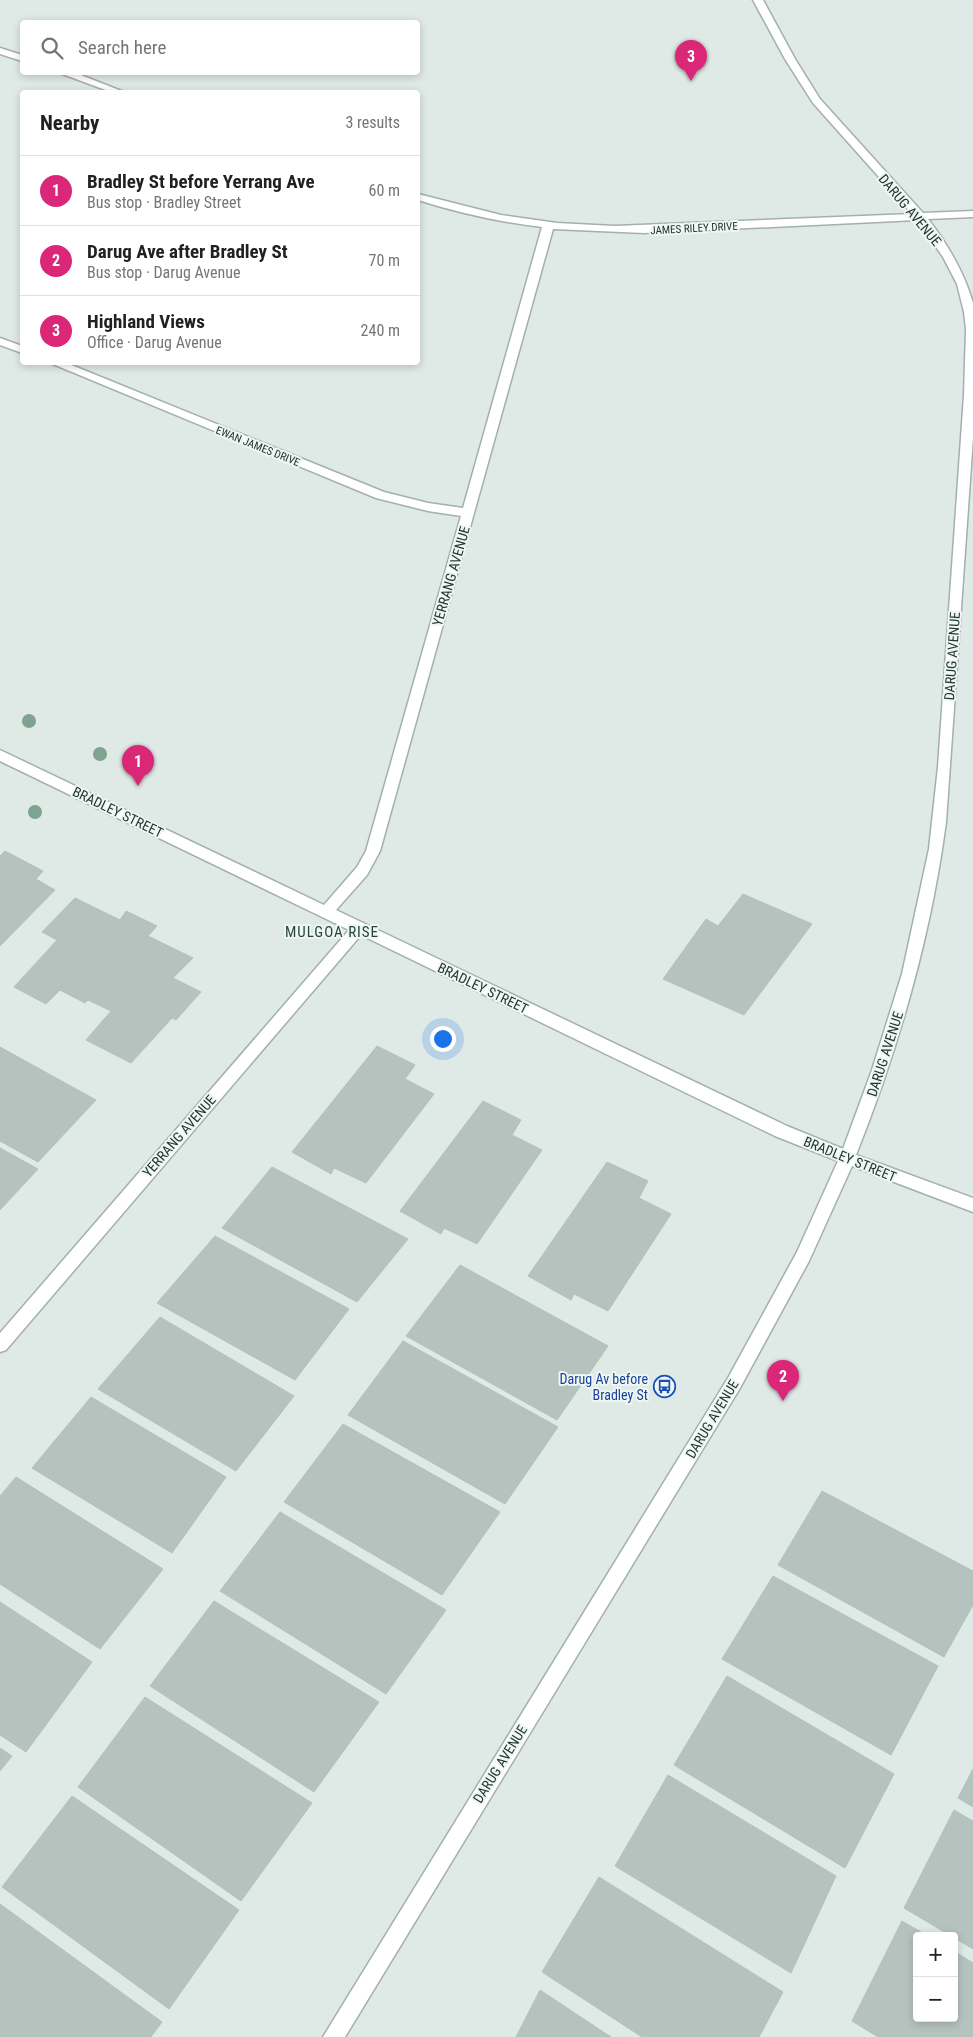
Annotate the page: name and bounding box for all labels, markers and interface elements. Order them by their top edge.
search box [20,20,420,75]
icon: search [38,34,66,62]
text: Search here [78,36,166,59]
pin: 3 [675,40,707,81]
text: Nearby [40,111,99,135]
text: 3 results [345,113,400,132]
text: Bradley St before Yerrang Ave [87,170,315,193]
street label: DARUG AVENUE [875,171,945,249]
text: 1 [52,181,60,200]
text: 60 m [368,181,400,200]
text: Bus stop · Bradley Street [87,193,241,212]
street label: JAMES RILEY DRIVE [650,220,739,237]
text: Darug Ave after Bradley St [87,240,288,263]
text: 2 [52,251,60,270]
text: 70 m [368,251,400,270]
text: Bus stop · Darug Avenue [87,263,241,282]
text: Highland Views [87,310,205,333]
text: 3 [52,321,60,340]
text: 240 m [361,321,400,340]
text: Office · Darug Avenue [87,333,222,352]
street label: EWAN JAMES DRIVE [214,424,302,469]
street label: YERRANG AVENUE [429,524,473,628]
street label: DARUG AVENUE [941,611,963,701]
pin: 1 [122,745,154,786]
street label: BRADLEY STREET [70,783,166,841]
district label: MULGOA RISE [285,923,379,941]
street label: BRADLEY STREET [435,959,531,1017]
street label: DARUG AVENUE [864,1009,906,1099]
your location [430,1026,456,1052]
street label: YERRANG AVENUE [139,1092,219,1180]
street label: BRADLEY STREET [801,1133,899,1185]
pin: 2 [767,1360,799,1401]
place label: Darug Av before Bradley St [560,1371,648,1403]
bus stop icon: Darug Av before Bradley St [652,1375,676,1399]
street label: DARUG AVENUE [682,1377,742,1461]
street label: DARUG AVENUE [470,1722,530,1806]
map controls [913,1932,958,2022]
button: + [913,1932,958,1977]
button: − [913,1977,958,2022]

